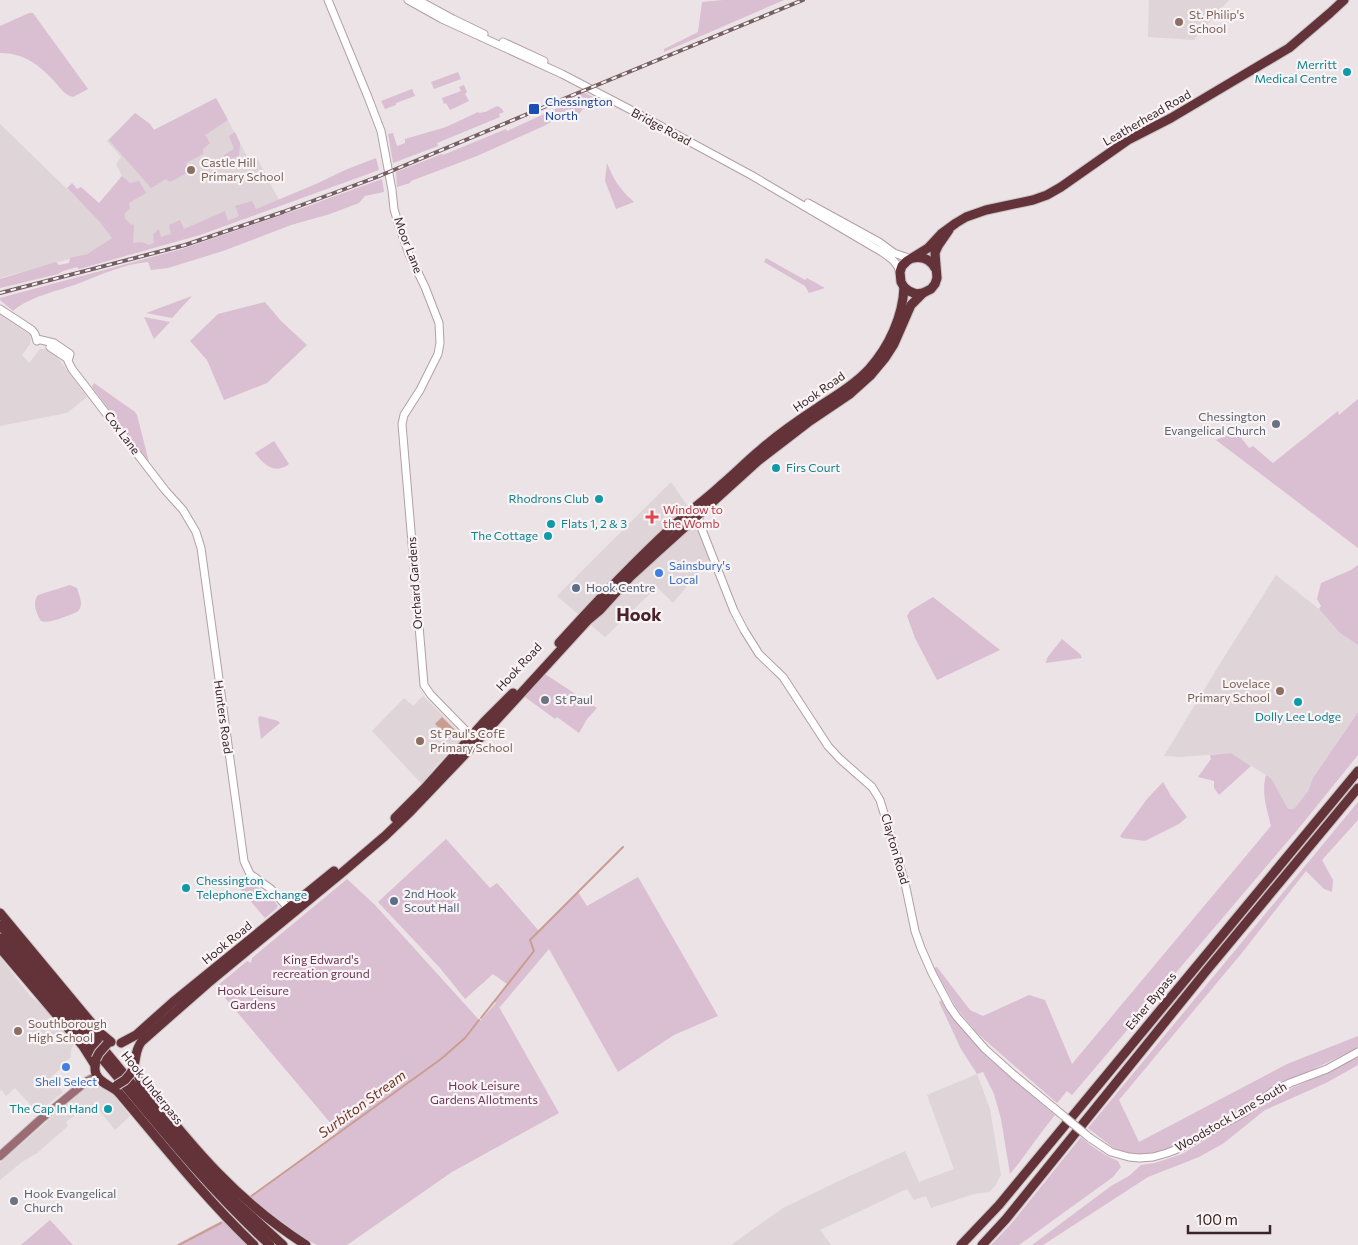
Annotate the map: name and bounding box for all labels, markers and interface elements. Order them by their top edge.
place label: St. Philip's School [1189,7,1245,35]
marker: St. Philip's School [1173,16,1185,28]
place label: Merritt Medical Centre [1254,57,1337,85]
marker: Merritt Medical Centre [1341,66,1353,78]
street label: Leatherhead Road [1100,86,1193,148]
place label: Chessington North [545,94,613,122]
marker: Chessington North [527,102,541,116]
street label: Bridge Road [629,105,694,148]
place label: Castle Hill Primary School [201,155,284,183]
marker: Castle Hill Primary School [185,164,197,176]
street label: Moor Lane [392,214,426,275]
street label: Hook Road [790,368,847,414]
street label: Cox Lane [102,408,143,457]
place label: Chessington Evangelical Church [1164,409,1266,437]
marker: Chessington Evangelical Church [1270,418,1282,430]
place label: Firs Court [786,460,840,474]
marker: Firs Court [770,462,782,474]
place label: Rhodrons Club [509,491,589,505]
marker: Rhodrons Club [593,493,605,505]
place label: Window to the Womb [663,502,723,530]
marker: Window to the Womb [645,510,659,524]
place label: Flats 1, 2 & 3 [561,516,627,530]
marker: Flats 1, 2 & 3 [545,518,557,530]
place label: The Cottage [471,528,538,542]
marker: The Cottage [542,530,554,542]
street label: Orchard Gardens [404,536,424,630]
place label: Sainsbury's Local [669,558,730,586]
marker: Sainsbury's Local [653,567,665,579]
place label: Hook Centre [586,580,655,594]
marker: Hook Centre [570,582,582,594]
district label: Hook [616,603,662,625]
street label: Hook Road [493,639,544,693]
place label: Lovelace Primary School [1187,676,1270,704]
street label: Hunters Road [212,679,236,755]
marker: Lovelace Primary School [1274,685,1286,697]
place label: St Paul [555,692,593,706]
marker: St Paul [539,694,551,706]
marker: Dolly Lee Lodge [1292,696,1304,708]
place label: Dolly Lee Lodge [1255,709,1341,723]
place label: St Paul's CofE Primary School [430,726,513,754]
marker: St Paul's CofE Primary School [414,735,426,747]
street label: Clayton Road [879,812,913,886]
place label: Chessington Telephone Exchange [196,873,307,901]
marker: Chessington Telephone Exchange [180,882,192,894]
place label: 2nd Hook Scout Hall [404,886,459,914]
marker: 2nd Hook Scout Hall [388,895,400,907]
street label: Hook Road [199,918,254,967]
park label: King Edward's recreation ground [272,952,370,980]
street label: Esher Bypass [1122,969,1178,1032]
park label: Hook Leisure Gardens [217,983,289,1011]
place label: Southborough High School [28,1016,107,1044]
marker: Southborough High School [12,1025,24,1037]
street label: Hook Underpass [119,1048,187,1127]
marker: Shell Select [60,1061,72,1073]
water label: Surbiton Stream [315,1066,409,1141]
place label: Shell Select [35,1074,97,1088]
park label: Hook Leisure Gardens Allotments [430,1078,538,1106]
street label: Woodstock Lane South [1172,1079,1289,1154]
place label: The Cap In Hand [9,1101,98,1115]
marker: The Cap In Hand [102,1103,114,1115]
place label: Hook Evangelical Church [24,1186,116,1214]
marker: Hook Evangelical Church [8,1195,20,1207]
scale bar [1188,1202,1270,1234]
text: 100 m [1196,1210,1238,1228]

